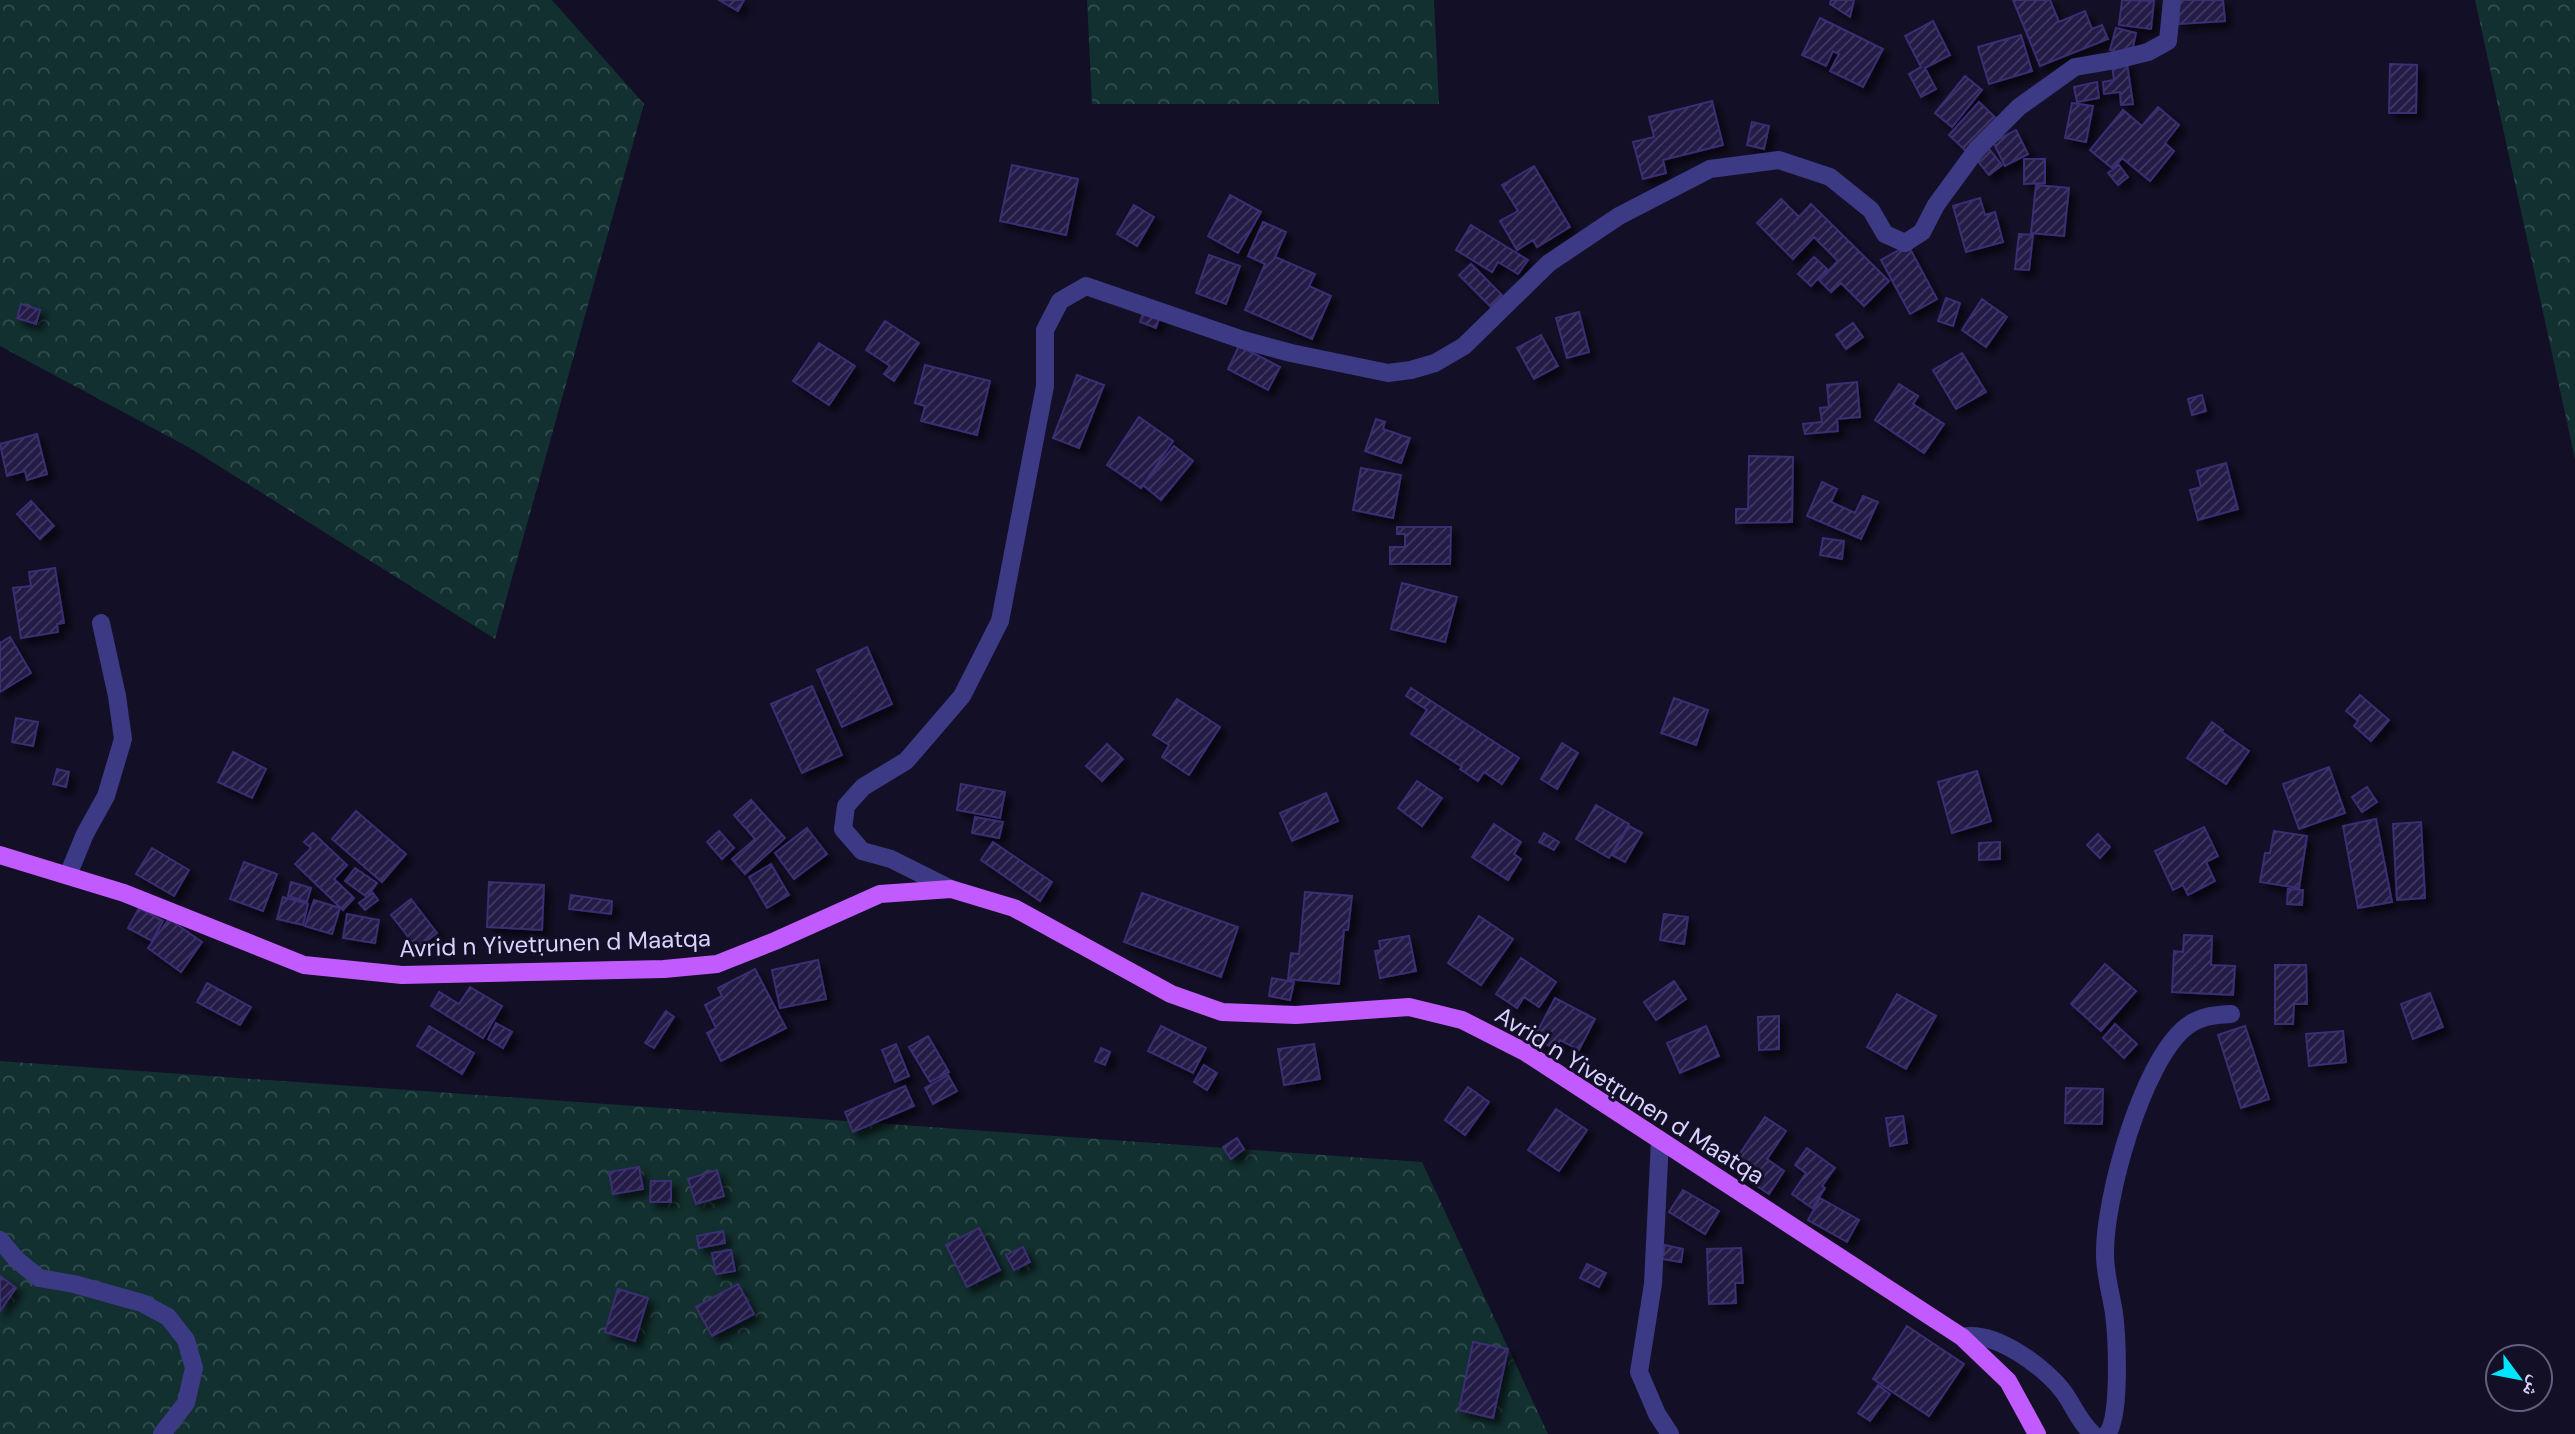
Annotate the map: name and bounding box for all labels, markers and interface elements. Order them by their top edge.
street label: Avrid n Yivetṛunen d Maatqa [399,922,711,964]
street label: Avrid n Yivetṛunen d Maatqa [1490,999,1770,1191]
north arrow [2484,1343,2554,1413]
text: ش [2517,1372,2549,1402]

